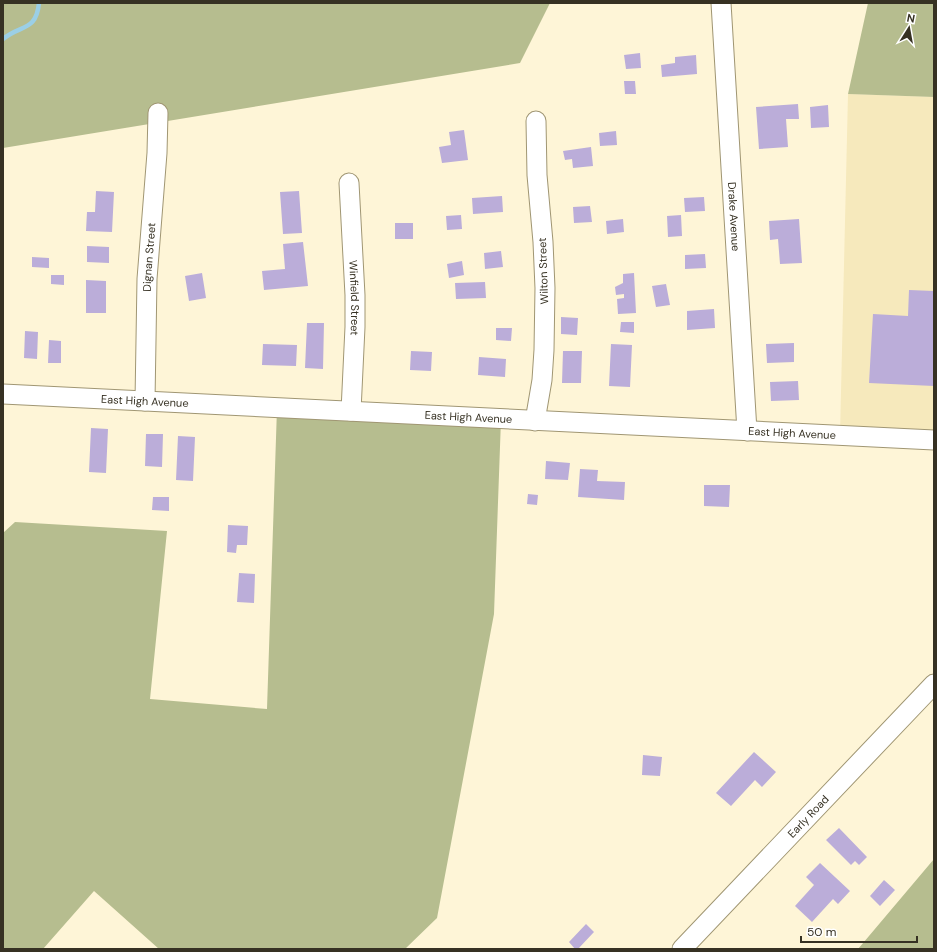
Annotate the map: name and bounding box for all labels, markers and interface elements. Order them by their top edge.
north arrow [889,8,929,48]
text: N [906,11,916,26]
street label: Drake Avenue [725,182,743,252]
street label: Dignan Street [140,222,158,292]
street label: Wilton Street [535,237,551,305]
street label: Winfield Street [346,260,362,336]
street label: East High Avenue [101,392,189,410]
street label: East High Avenue [424,408,513,426]
street label: East High Avenue [748,424,836,442]
street label: Early Road [785,792,832,841]
scale bar [801,918,917,944]
text: 50 m [807,924,836,940]

